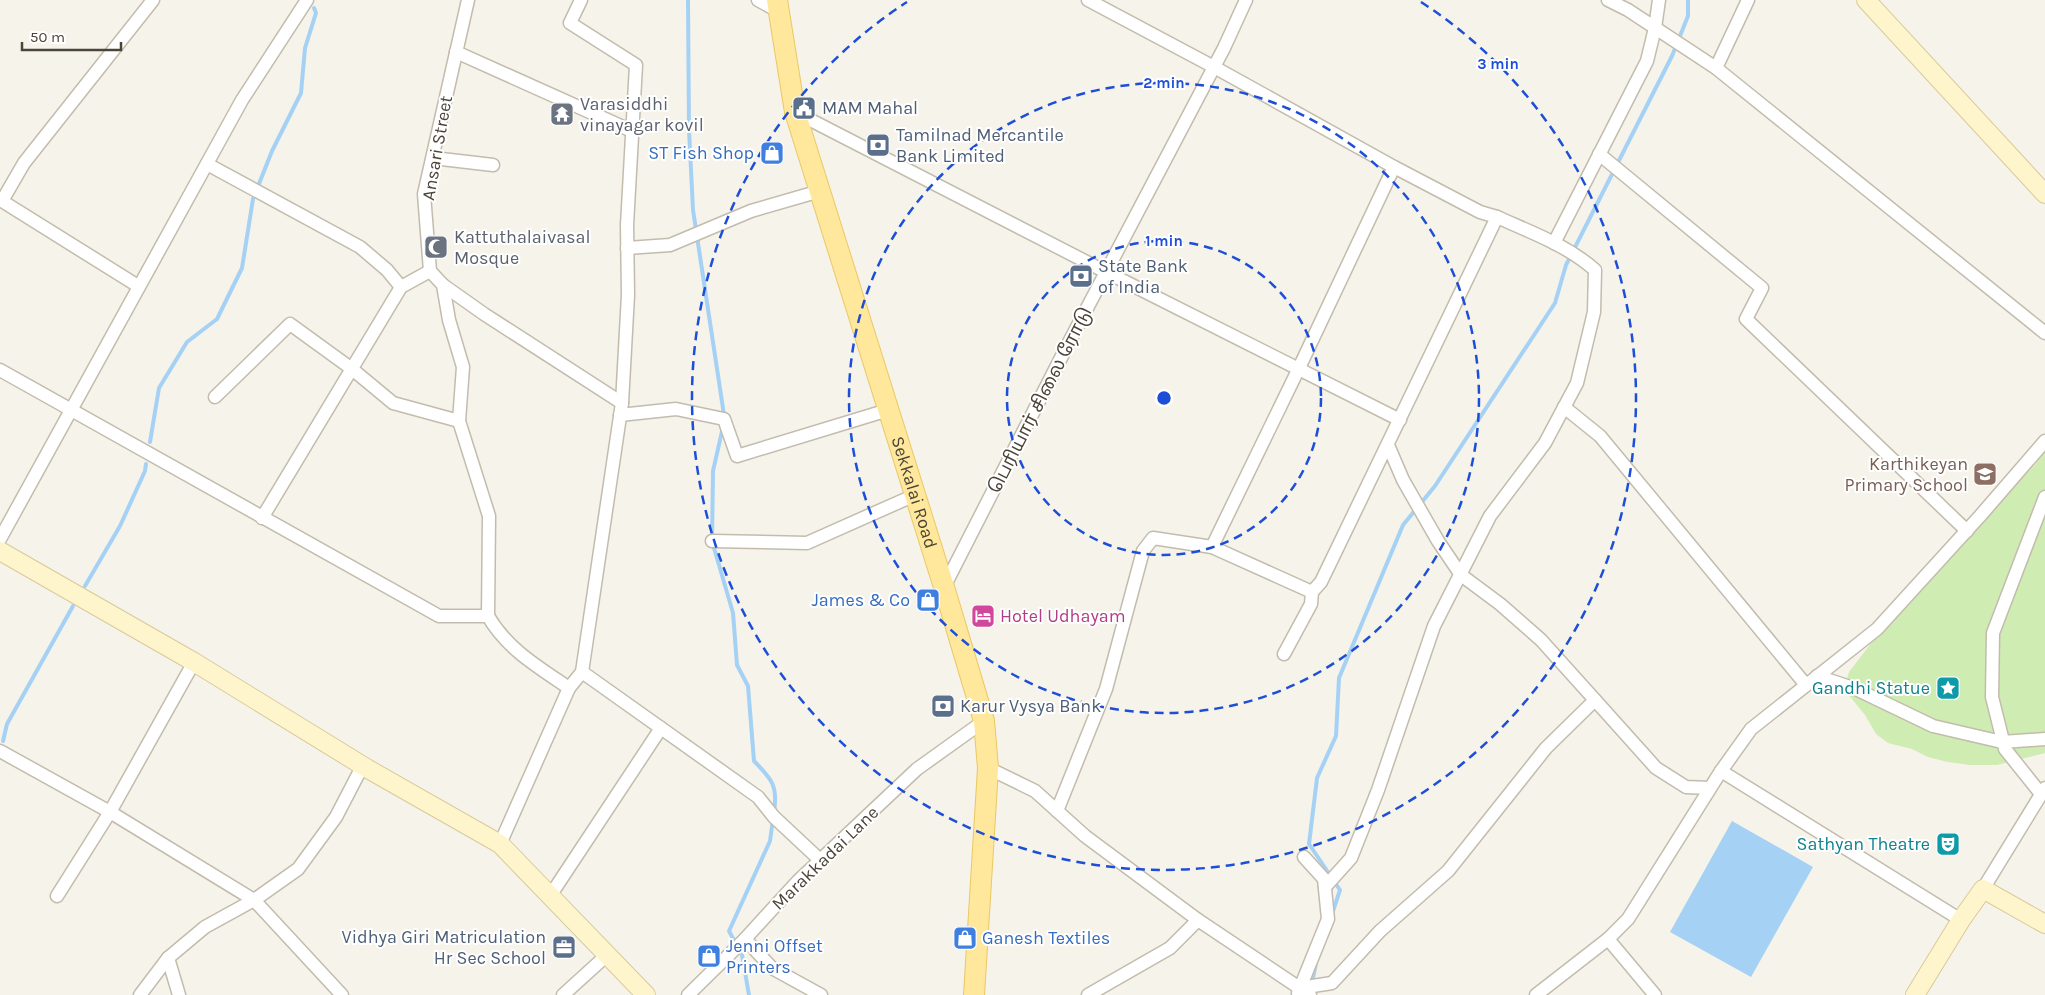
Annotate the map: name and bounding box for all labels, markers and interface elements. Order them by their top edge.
scale bar [22,20,121,52]
text: 50 m [30,28,65,46]
text: 3 min [1477,55,1519,73]
text: 2 min [1143,74,1185,92]
place label: Varasiddhi vinayagar kovil [580,93,704,136]
street label: Ansari Street [417,94,457,202]
public building icon: MAM Mahal [791,95,817,121]
place label: MAM Mahal [822,97,918,119]
temple icon: Varasiddhi vinayagar kovil [549,101,575,127]
place label: Tamilnad Mercantile Bank Limited [896,124,1064,167]
bank icon: Tamilnad Mercantile Bank Limited [865,132,891,158]
shop icon: ST Fish Shop [759,140,785,166]
place label: ST Fish Shop [648,142,754,164]
place label: Kattuthalaivasal Mosque [454,226,591,269]
text: 1 min [1145,232,1183,250]
mosque icon: Kattuthalaivasal Mosque [423,234,449,260]
place label: State Bank of India [1098,255,1188,298]
bank icon: State Bank of India [1068,263,1094,289]
street label: பெரியார் சிலை ரோடு [983,303,1098,497]
centre of rings [1155,389,1173,407]
street label: Sekkalai Road [886,433,942,551]
place label: Karthikeyan Primary School [1845,453,1968,496]
school or university icon: Karthikeyan Primary School [1972,461,1998,487]
shop icon: James & Co [915,587,941,613]
place label: James & Co [811,589,910,611]
hotel icon: Hotel Udhayam [970,603,996,629]
place label: Hotel Udhayam [1000,605,1126,627]
place icon: Gandhi Statue [1935,675,1961,701]
place label: Gandhi Statue [1812,677,1930,699]
bank icon: Karur Vysya Bank [930,693,956,719]
place label: Karur Vysya Bank [960,695,1101,717]
street label: Marakkadai Lane [767,801,883,915]
theatre icon: Sathyan Theatre [1935,831,1961,857]
place label: Sathyan Theatre [1797,833,1930,855]
shop icon: Ganesh Textiles [952,925,978,951]
place label: Vidhya Giri Matriculation Hr Sec School [342,926,546,969]
place label: Ganesh Textiles [982,927,1110,949]
office icon: Vidhya Giri Matriculation Hr Sec School [551,934,577,960]
place label: Jenni Offset Printers [726,935,823,978]
shop icon: Jenni Offset Printers [696,943,722,969]

